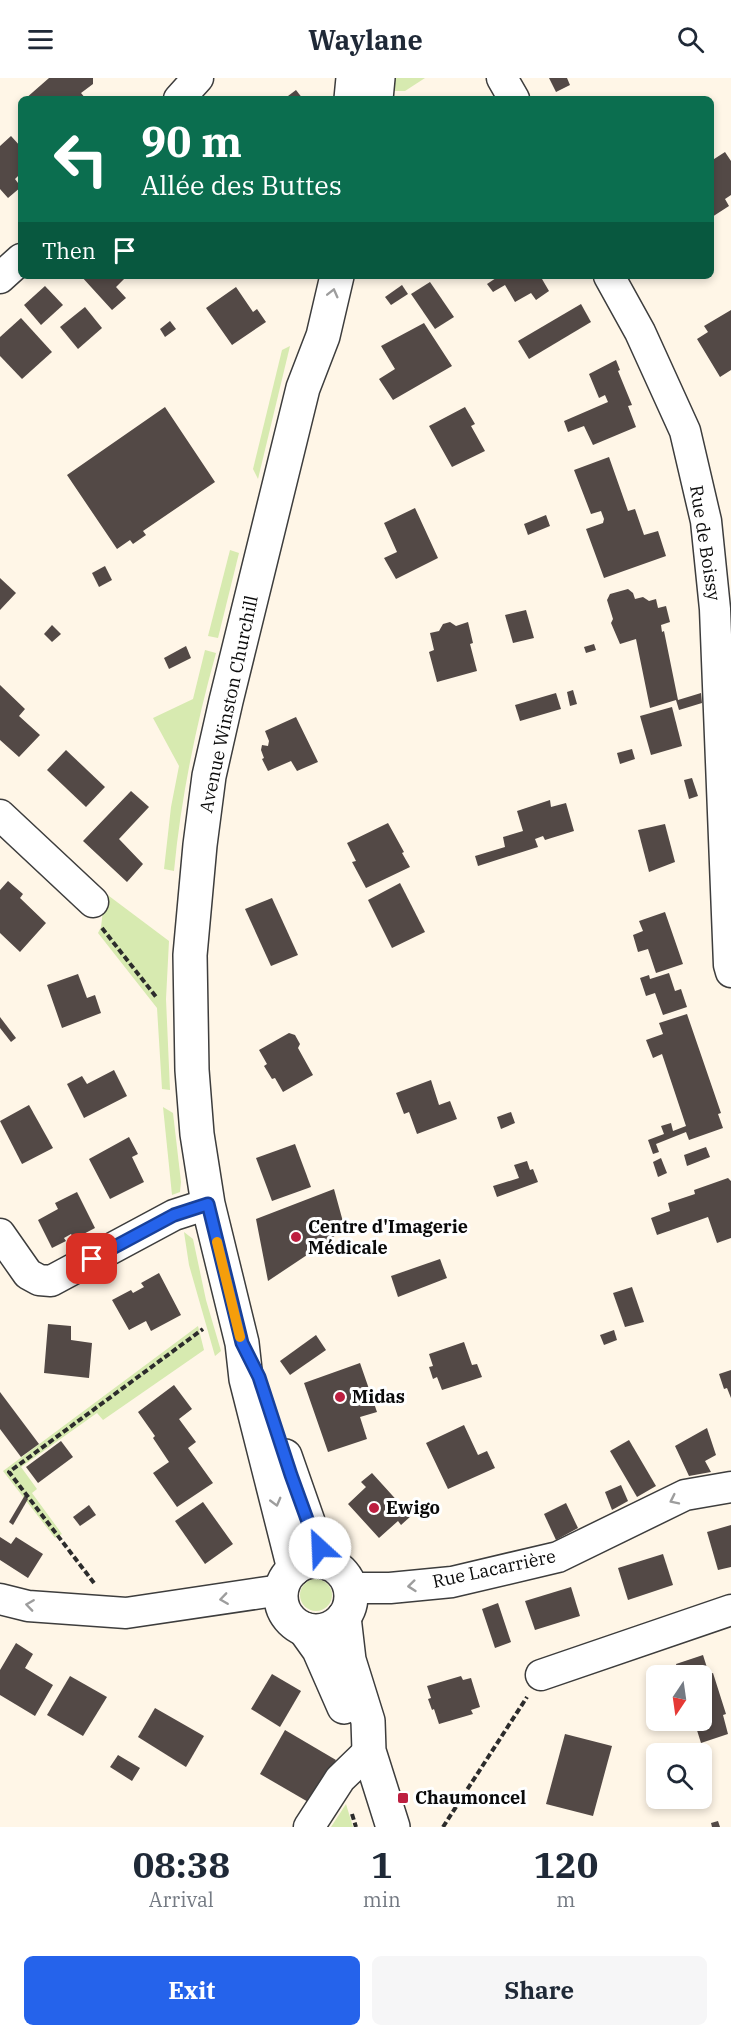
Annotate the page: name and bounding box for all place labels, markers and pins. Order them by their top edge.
place label: Centre d'Imagerie Médicale [308,1215,468,1259]
marker: Centre d'Imagerie Médicale [289,1230,303,1244]
pin [66,1233,117,1284]
place label: Midas [352,1385,405,1408]
marker: Midas [333,1390,347,1404]
place label: Ewigo [386,1496,440,1519]
marker: Ewigo [367,1501,381,1515]
place label: Chaumoncel [415,1786,526,1809]
marker: Chaumoncel [396,1791,410,1805]

